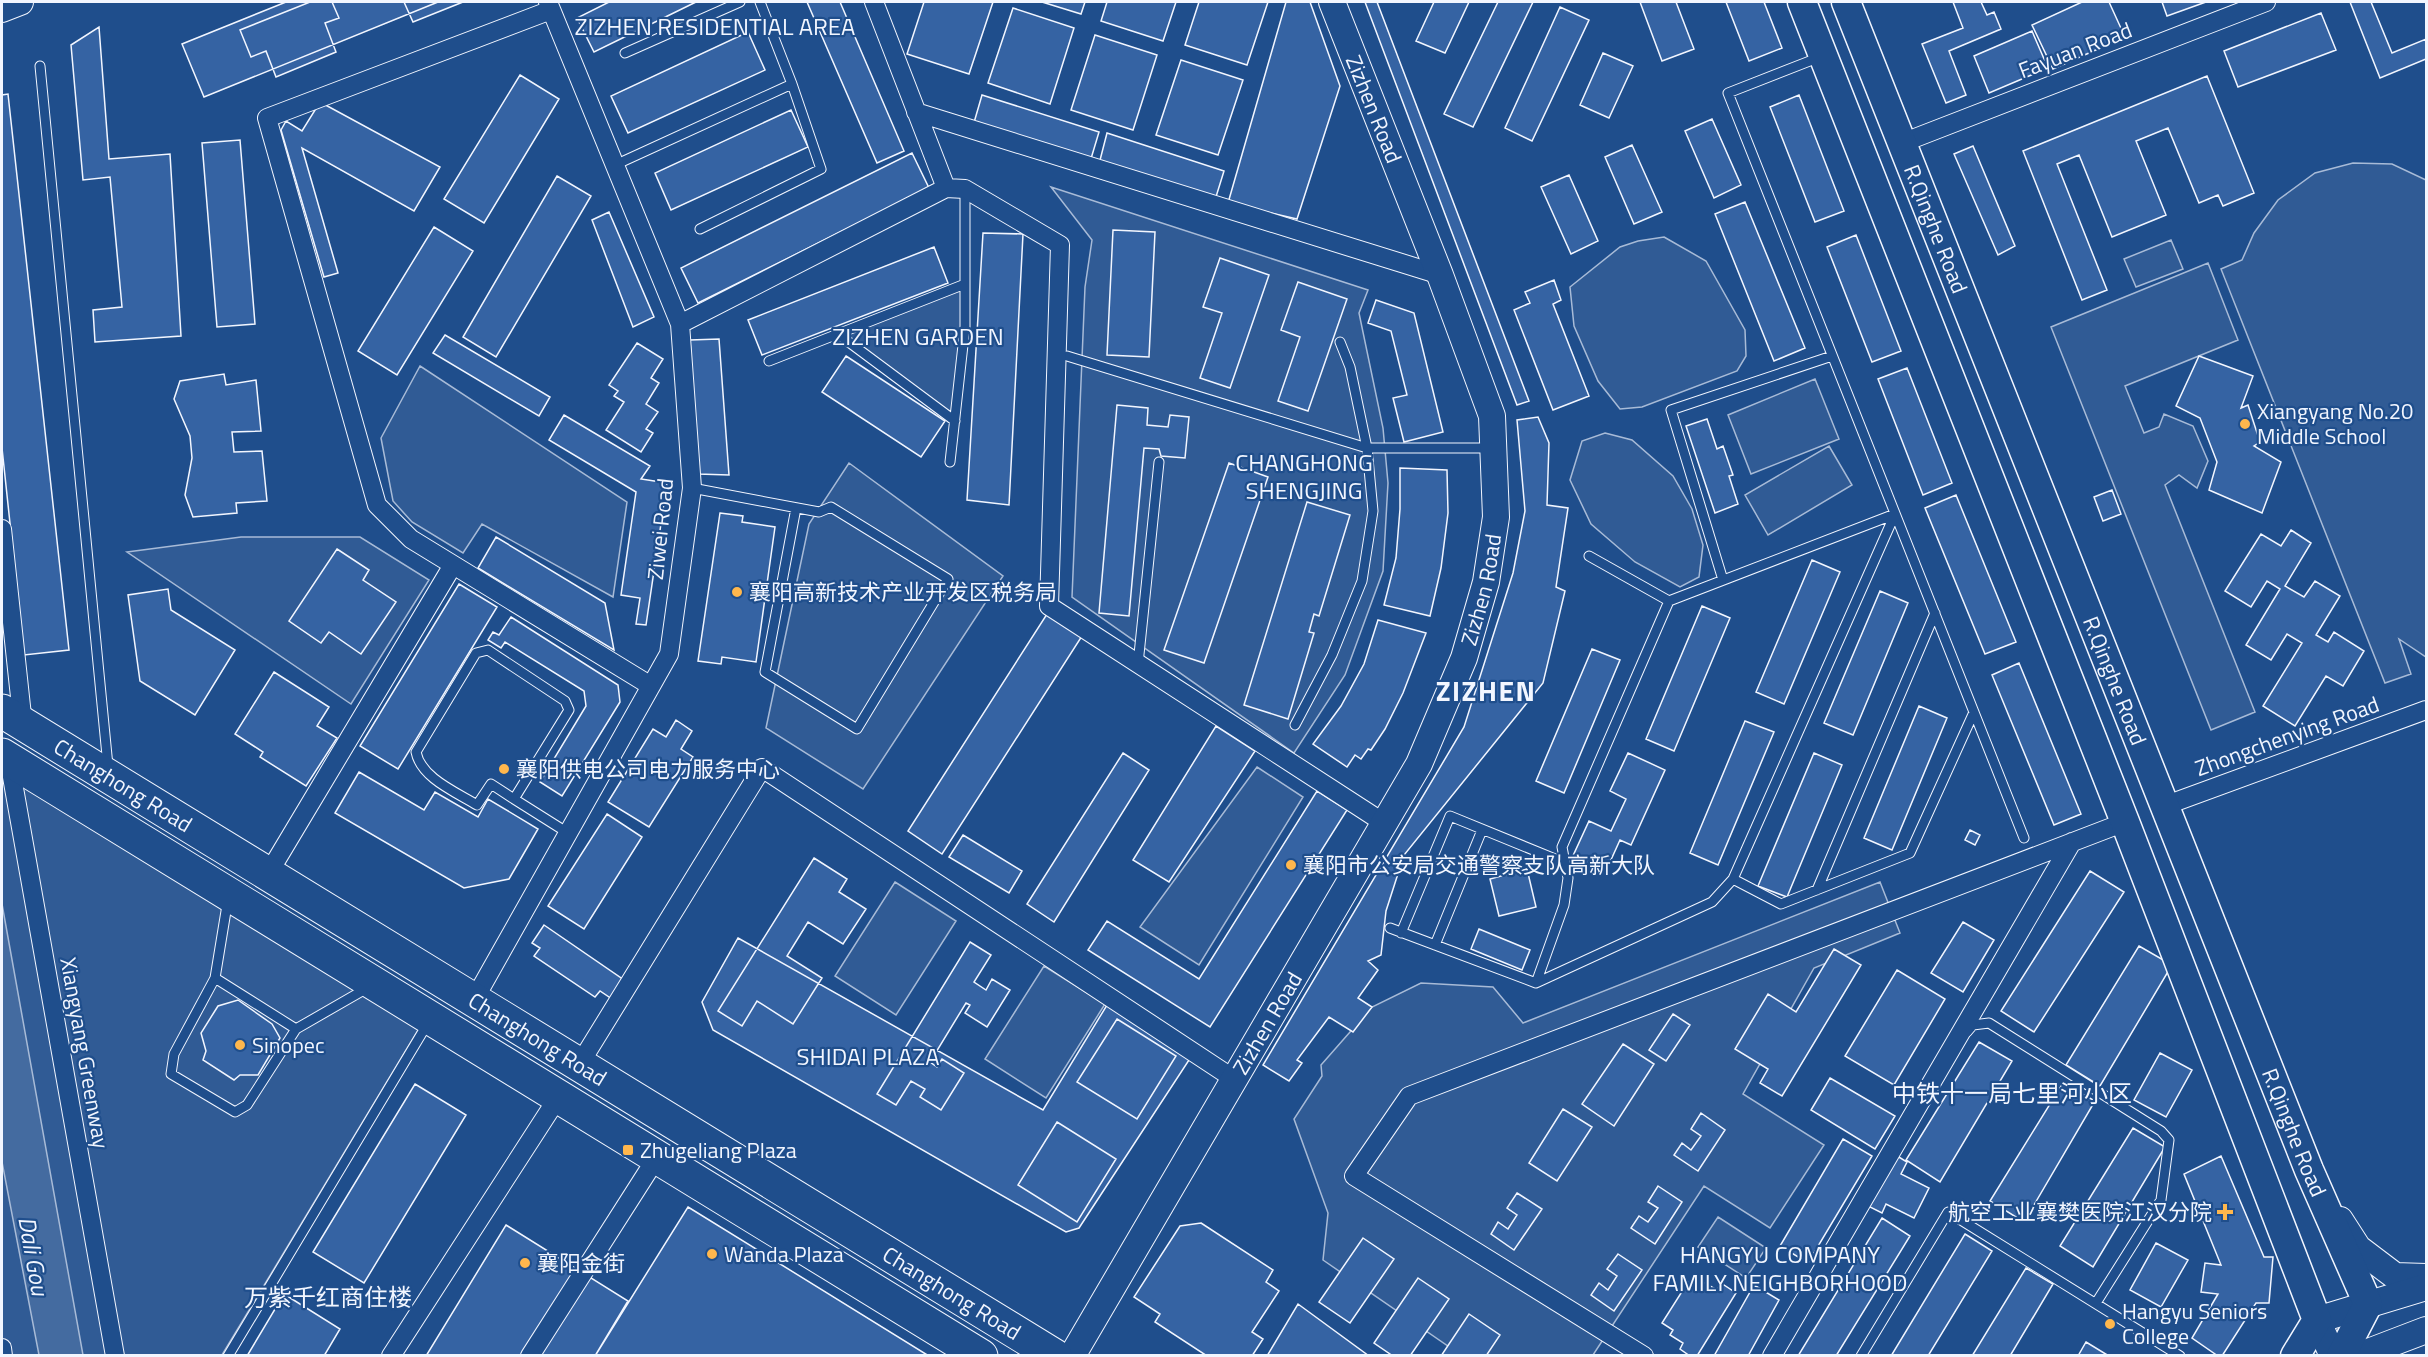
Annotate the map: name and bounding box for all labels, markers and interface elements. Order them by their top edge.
district label: ZIZHEN RESIDENTIAL AREA [575,8,855,44]
street label: Fayuan Road [2013,13,2137,87]
street label: Zizhen Road [1337,50,1411,168]
street label: R.Qinghe Road [1895,159,1977,298]
district label: ZIZHEN GARDEN [832,318,1004,354]
place label: Xiangyang No.20 Middle School [2257,394,2413,453]
marker: Xiangyang No.20 Middle School [2238,417,2252,431]
district label: CHANGHONG SHENGJING [1235,444,1373,508]
street label: Ziwei Road [638,477,682,581]
street label: Zizhen Road [1451,531,1510,650]
place label: 襄阳高新技术产业开发区税务局 [749,575,1057,609]
marker: 襄阳高新技术产业开发区税务局 [730,585,744,599]
street label: R.Qinghe Road [2074,611,2156,750]
district label: ZIZHEN [1436,669,1536,712]
street label: Zhongchenying Road [2190,687,2384,785]
street label: Changhong Road [47,730,199,841]
place label: 襄阳供电公司电力服务中心 [516,752,780,786]
marker: 襄阳供电公司电力服务中心 [497,762,511,776]
place label: 襄阳市公安局交通警察支队高新大队 [1303,848,1655,882]
marker: 襄阳市公安局交通警察支队高新大队 [1284,858,1298,872]
street label: Xiangyang Greenway [51,955,119,1152]
street label: Zizhen Road [1224,965,1311,1081]
street label: Changhong Road [462,984,613,1095]
place label: Sinopec [252,1028,324,1062]
marker: Sinopec [233,1038,247,1052]
district label: SHIDAI PLAZA [797,1038,939,1074]
street label: R.Qinghe Road [2253,1063,2336,1202]
district label: 中铁十一局七里河小区 [1892,1075,2132,1111]
place label: Zhugeliang Plaza [640,1133,797,1167]
marker: Zhugeliang Plaza [621,1143,635,1157]
place label: 航空工业襄樊医院江汉分院 [1948,1195,2212,1229]
marker: 航空工业襄樊医院江汉分院 [2216,1203,2234,1221]
water label: Dali Gou [9,1214,59,1300]
district label: HANGYU COMPANY FAMILY NEIGHBORHOOD [1653,1236,1907,1300]
place label: Wanda Plaza [724,1237,844,1271]
street label: Changhong Road [876,1237,1028,1348]
place label: 襄阳金街 [537,1246,625,1280]
marker: Wanda Plaza [705,1247,719,1261]
marker: 襄阳金街 [518,1256,532,1270]
district label: 万紫千红商住楼 [244,1279,412,1315]
place label: Hangyu Seniors College [2122,1294,2267,1353]
marker: Hangyu Seniors College [2103,1317,2117,1331]

